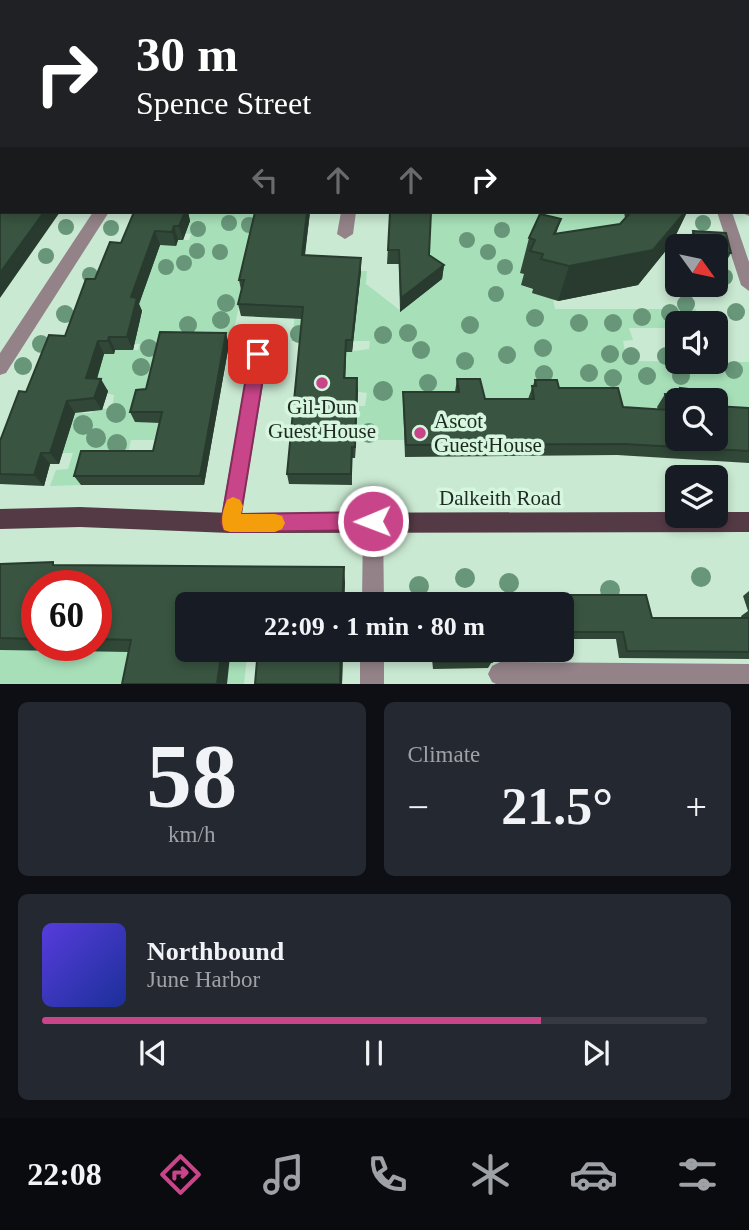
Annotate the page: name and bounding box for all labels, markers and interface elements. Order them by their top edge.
text: 30 m [136,27,238,82]
icon: right [21,28,112,119]
text: Spence Street [136,85,311,121]
icon: left [246,161,284,199]
icon: ahead [319,161,357,199]
icon: ahead [392,161,430,199]
icon: right [465,161,503,199]
north arrow [665,234,728,298]
map controls [665,234,728,528]
button: sound [665,311,728,374]
pin [228,324,288,384]
icon: arrive [239,335,277,373]
marker: Gil-Dun Guest House [314,375,330,391]
button: search [665,388,728,451]
place label: Gil-Dun Guest House [268,395,376,443]
place label: Ascot Guest House [434,409,542,457]
marker: Ascot Guest House [412,425,428,441]
button: layers [665,465,728,528]
position arrow [336,484,410,558]
street label: Dalkeith Road [439,486,561,510]
speed limit sign: 60 [21,570,112,661]
text: 22:09 · 1 min · 80 m [264,612,485,641]
text: 58 [146,726,237,827]
text: Climate [408,742,480,767]
text: 21.5° [501,778,613,835]
text: − [408,786,429,828]
text: + [686,786,707,828]
text: km/h [168,822,215,847]
text: Northbound [147,937,284,966]
text: June Harbor [147,967,260,992]
icon: previous [134,1034,172,1072]
icon: pause [355,1034,393,1072]
icon: next [577,1034,615,1072]
icon: directions [156,1150,205,1199]
icon: music [259,1150,308,1199]
icon: phone [363,1150,412,1199]
icon: climate [466,1150,515,1199]
icon: car [569,1150,618,1199]
icon: filters [673,1150,722,1199]
text: 22:08 [27,1156,102,1192]

